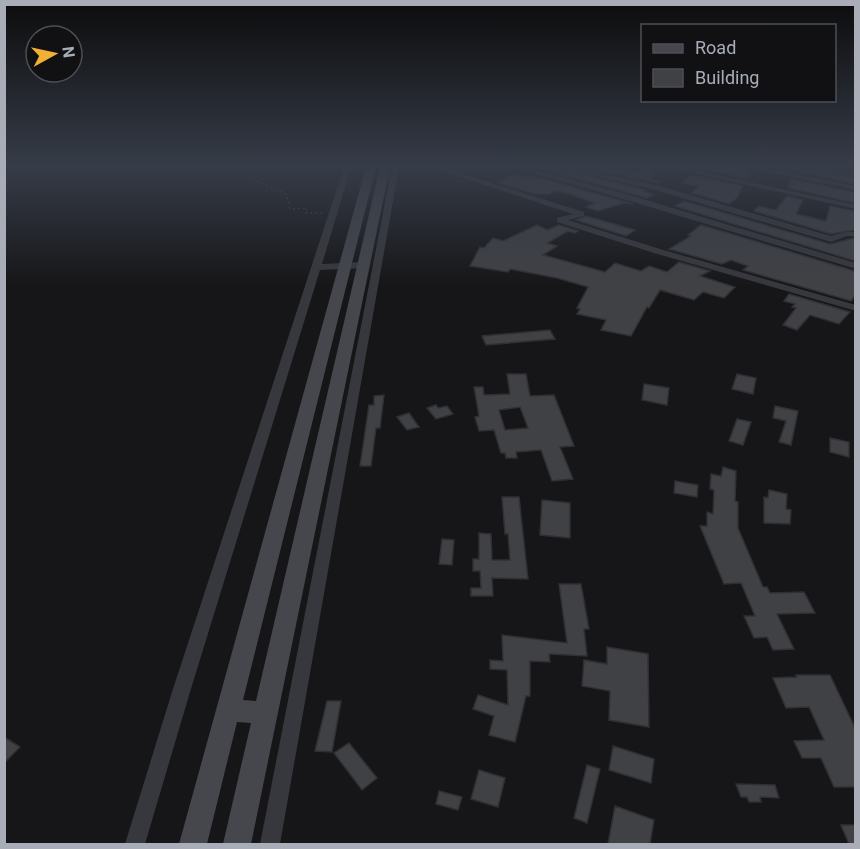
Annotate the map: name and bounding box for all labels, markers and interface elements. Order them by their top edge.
north arrow [24,24,84,84]
legend [641,24,836,102]
text: Road [695,37,736,58]
text: N [58,45,79,59]
text: Building [695,67,759,88]

